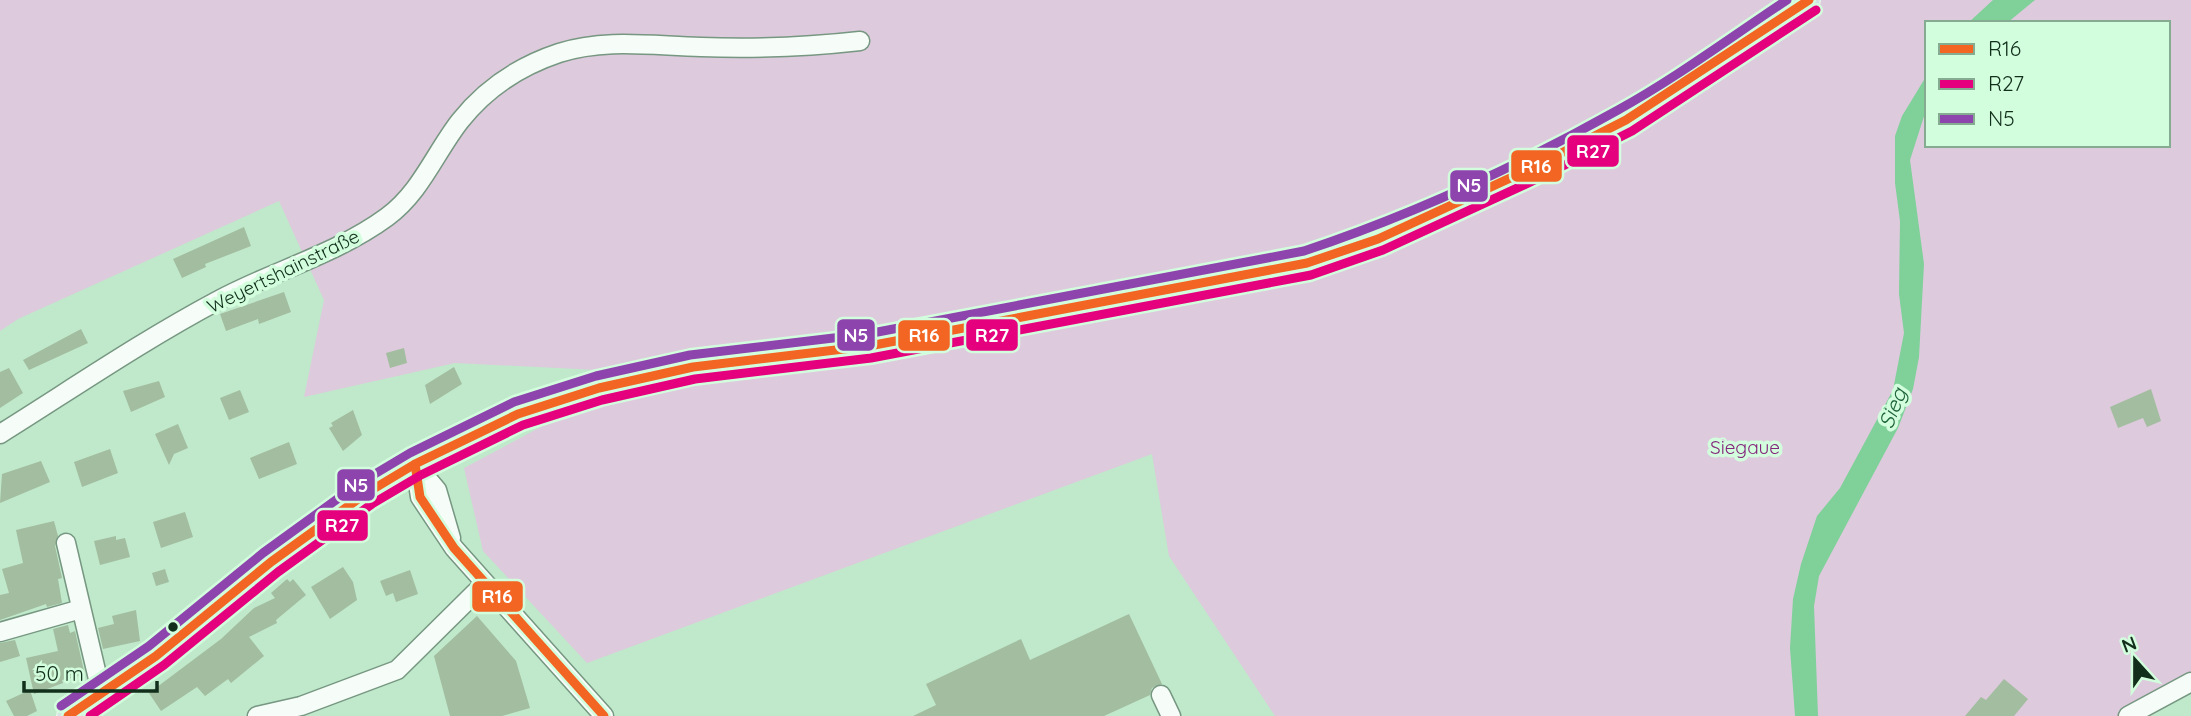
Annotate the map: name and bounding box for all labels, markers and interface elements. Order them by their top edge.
legend [1925,21,2170,147]
text: R16 [1988,35,2021,61]
text: R27 [1988,70,2024,96]
text: N5 [1988,105,2015,131]
line badge: R27 [1566,134,1620,168]
text: R27 [1576,139,1610,163]
line badge: R16 [1510,149,1563,183]
text: R16 [1521,154,1551,178]
line badge: N5 [1449,169,1489,203]
text: N5 [1457,173,1481,197]
street label: Weyertshainstraße [203,224,363,318]
line badge: N5 [836,318,876,352]
line badge: R27 [965,318,1019,352]
line badge: R16 [897,319,951,352]
text: N5 [844,323,868,347]
text: R16 [909,323,939,347]
text: R27 [975,323,1009,347]
water label: Sieg [1872,382,1912,432]
park label: Siegaue [1710,435,1780,459]
line badge: N5 [336,468,376,502]
text: N5 [344,473,368,497]
line badge: R27 [316,509,369,542]
text: R27 [325,513,359,537]
line badge: R16 [471,580,524,613]
text: R16 [482,584,512,608]
unlabelled marker [166,620,180,634]
north arrow [2100,625,2170,695]
text: N [2118,630,2140,658]
scale bar [24,650,158,694]
text: 50 m [35,660,84,686]

